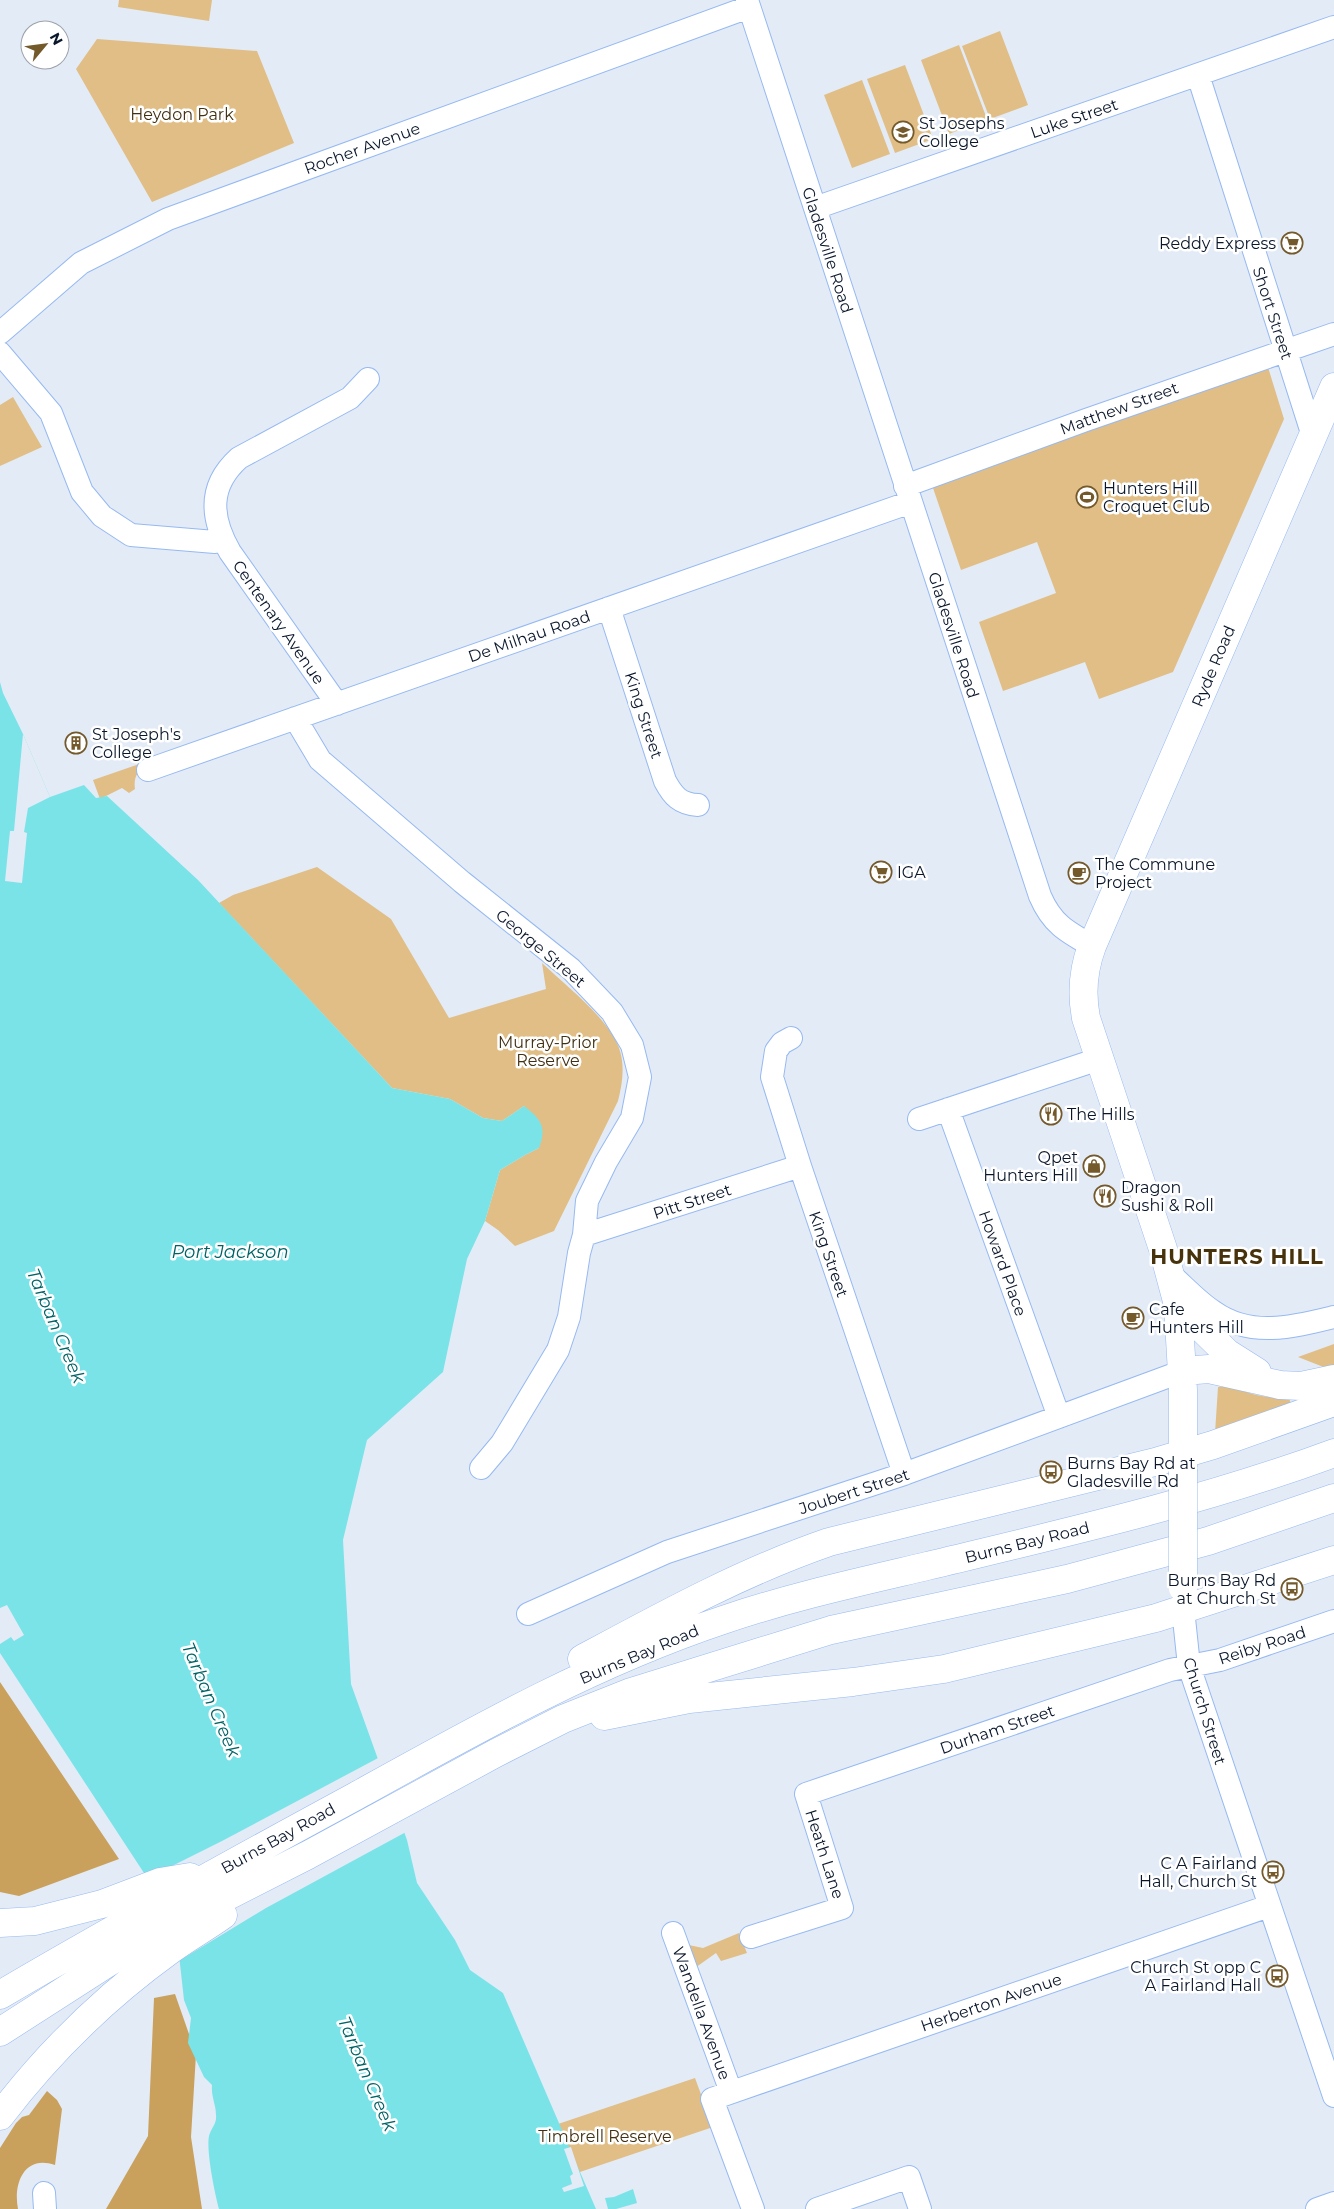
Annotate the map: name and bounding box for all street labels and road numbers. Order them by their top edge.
street label: Luke Street [1028,94,1121,142]
street label: Rocher Avenue [302,119,423,178]
street label: Gladesville Road [798,185,857,316]
street label: Short Street [1249,264,1297,362]
street label: Matthew Street [1057,378,1181,439]
street label: Centenary Avenue [229,557,329,688]
street label: Gladesville Road [924,570,983,701]
street label: De Milhau Road [466,607,593,666]
street label: Ryde Road [1188,623,1239,710]
street label: King Street [621,669,667,761]
street label: George Street [492,905,590,992]
street label: Pitt Street [651,1180,734,1223]
street label: Howard Place [975,1208,1030,1319]
street label: King Street [805,1209,852,1300]
street label: Joubert Street [796,1465,912,1519]
street label: Burns Bay Road [963,1518,1091,1567]
street label: Burns Bay Road [577,1621,702,1688]
street label: Reiby Road [1216,1622,1308,1669]
street label: Church Street [1179,1655,1230,1768]
street label: Durham Street [937,1701,1057,1758]
street label: Burns Bay Road [218,1799,339,1878]
street label: Heath Lane [801,1807,848,1901]
street label: Wandella Avenue [669,1944,734,2082]
street label: Herberton Avenue [918,1969,1064,2036]

